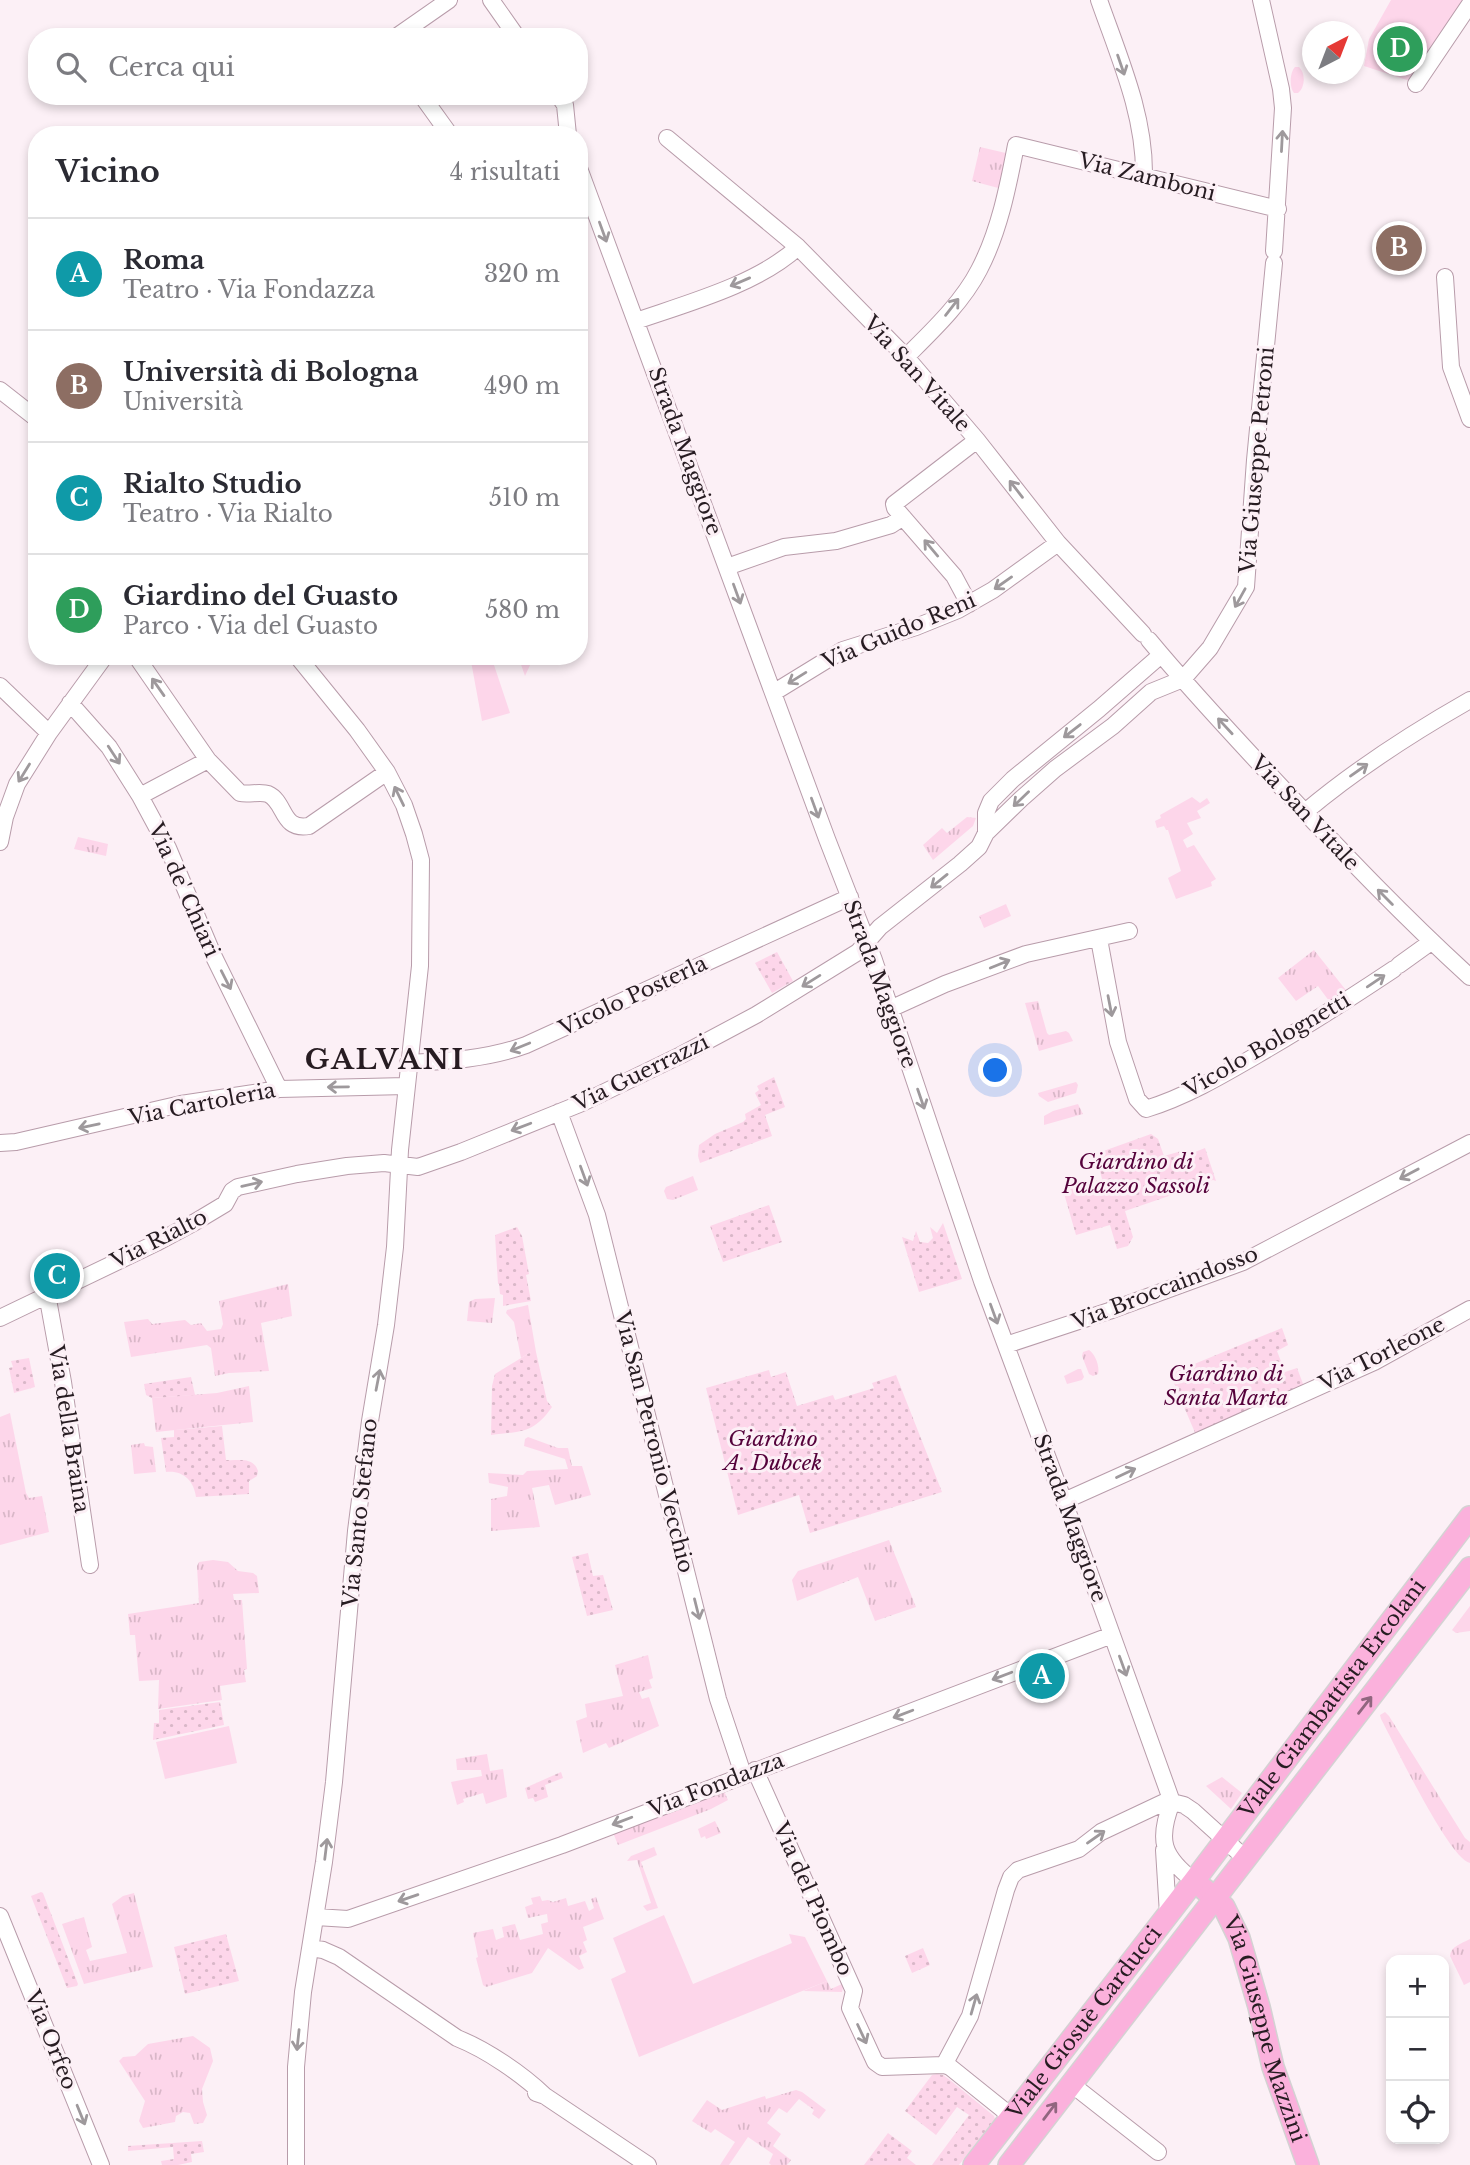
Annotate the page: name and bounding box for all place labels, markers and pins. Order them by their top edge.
pin: D [1377,23,1423,75]
pin: B [1376,222,1422,274]
pin: C [34,1250,80,1302]
pin: A [1019,1650,1065,1702]

